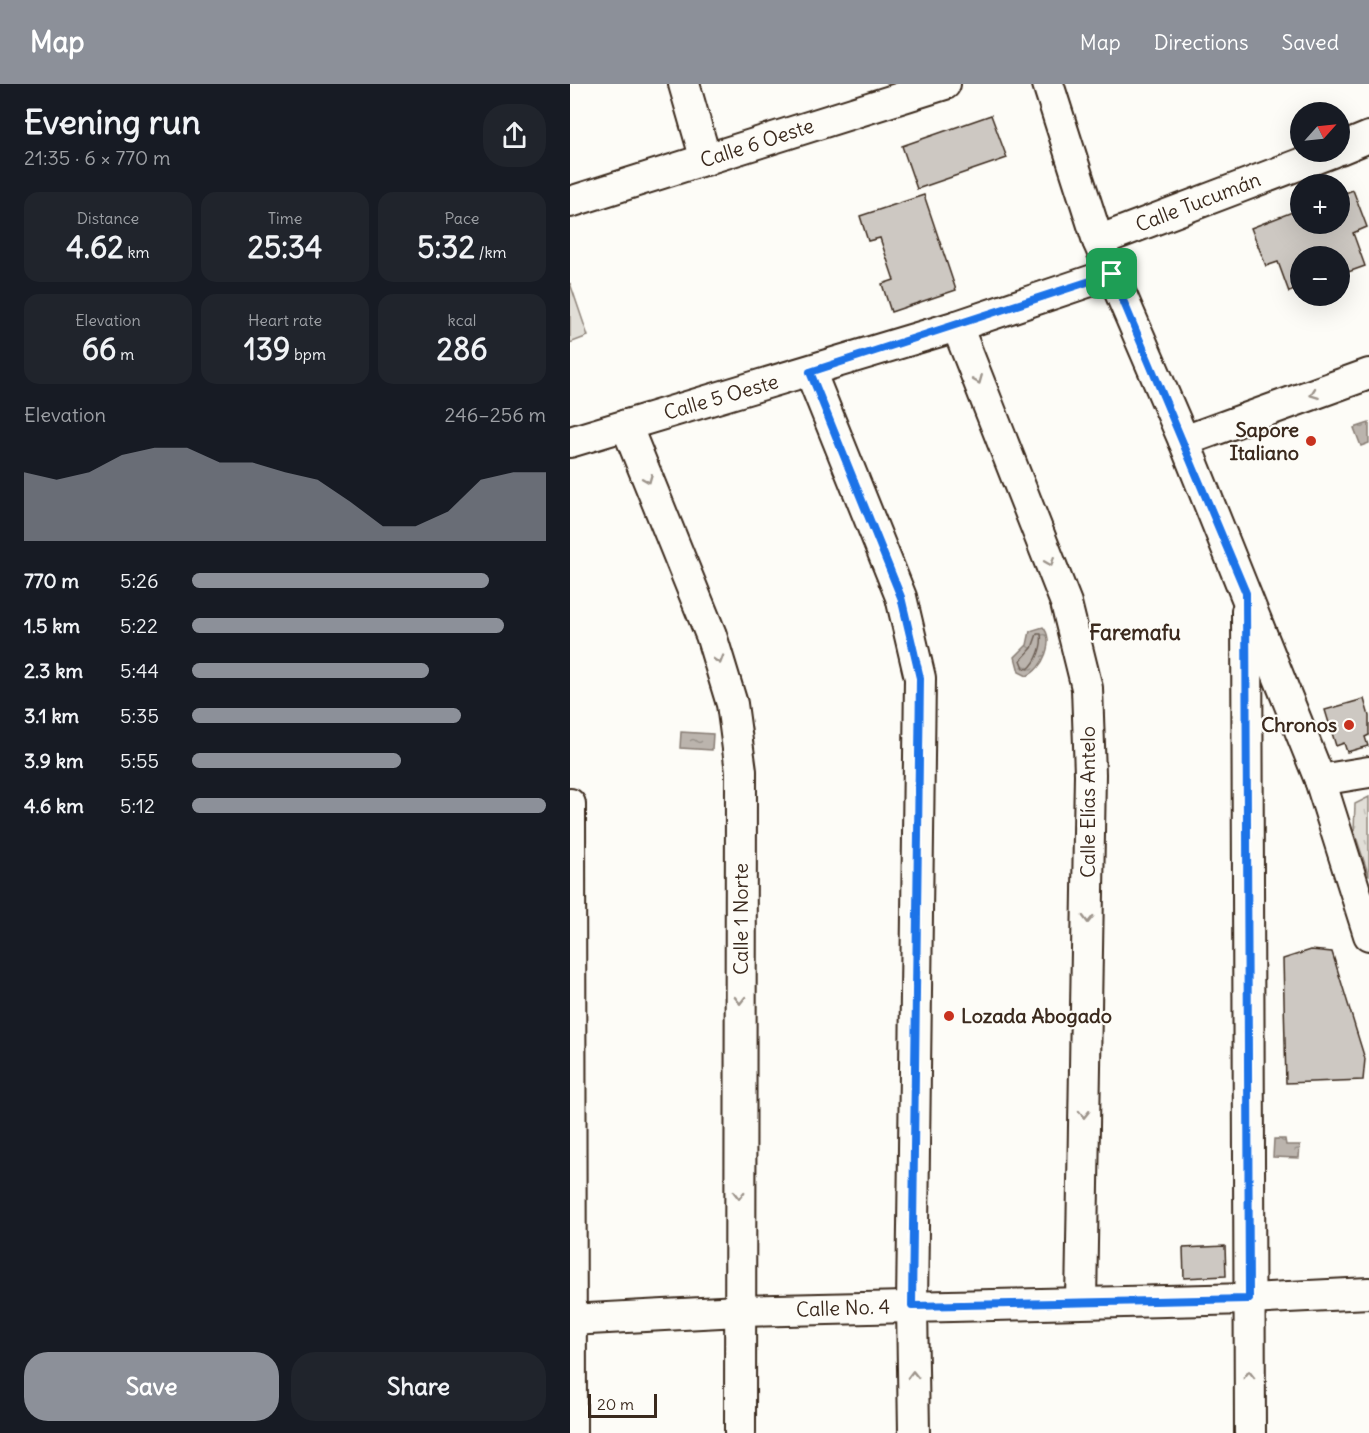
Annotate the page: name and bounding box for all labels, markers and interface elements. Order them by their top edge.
text: Map [30,24,84,60]
text: Map [1080,29,1121,56]
text: Directions [1154,29,1248,56]
text: Saved [1281,29,1339,56]
text: Evening run [24,101,200,143]
north arrow [1290,102,1350,162]
map controls [1290,102,1350,306]
button: share [483,104,546,167]
street label: Calle 6 Oeste [697,112,817,173]
text: 21:35 · 6 × 770 m [24,145,170,170]
street label: Calle Tucumán [1132,166,1264,237]
button: + [1290,174,1350,234]
text: Distance [77,208,139,228]
text: Time [268,208,302,228]
text: Pace [445,208,479,228]
text: 4.62 [66,228,124,266]
text: 25:34 [248,228,322,266]
text: 5:32 [417,228,475,266]
text: km [124,242,150,262]
text: /km [475,242,507,262]
button: − [1290,246,1350,306]
pin [1086,248,1137,299]
icon: arrive [1095,257,1128,290]
text: Elevation [75,310,141,330]
text: Heart rate [248,310,322,330]
text: kcal [448,310,476,330]
text: 66 [82,330,116,368]
text: 139 [244,330,290,368]
text: 286 [436,330,488,368]
text: m [116,344,134,364]
text: bpm [290,344,326,364]
street label: Calle 5 Oeste [661,368,781,425]
one-way arrow [971,374,983,385]
one-way arrow [1309,386,1320,399]
text: Elevation [24,402,106,427]
text: 246–256 m [445,402,546,427]
place label: Sapore Italiano [1229,417,1299,465]
marker: Sapore Italiano [1304,434,1318,448]
one-way arrow [641,472,653,483]
one-way arrow [1043,556,1055,567]
text: 770 m [24,568,79,593]
text: 5:26 [120,568,159,593]
text: 1.5 km [24,613,80,638]
text: 5:22 [120,613,158,638]
district label: Faremafu [1089,619,1181,646]
one-way arrow [712,654,724,665]
text: 2.3 km [24,658,83,683]
text: 5:44 [120,658,159,683]
text: 3.1 km [24,703,79,728]
text: 5:35 [120,703,159,728]
place label: Chronos [1261,712,1337,737]
marker: Chronos [1342,718,1356,732]
street label: Calle Elías Antelo [1075,726,1100,878]
text: 3.9 km [24,748,84,773]
text: 5:55 [120,748,159,773]
text: 4.6 km [24,793,84,818]
text: 5:12 [120,793,155,818]
street label: Calle 1 Norte [728,863,753,975]
one-way arrow [1082,915,1094,924]
one-way arrow [734,995,746,1004]
place label: Lozada Abogado [961,1003,1112,1028]
marker: Lozada Abogado [942,1009,956,1023]
one-way arrow [1078,1110,1090,1119]
one-way arrow [733,1190,745,1199]
street label: Calle No. 4 [795,1293,891,1322]
button: Save [24,1352,279,1421]
button: Share [291,1352,546,1421]
one-way arrow [907,1370,919,1379]
one-way arrow [1243,1370,1256,1379]
scale bar [588,1391,657,1418]
text: 20 m [597,1394,634,1414]

